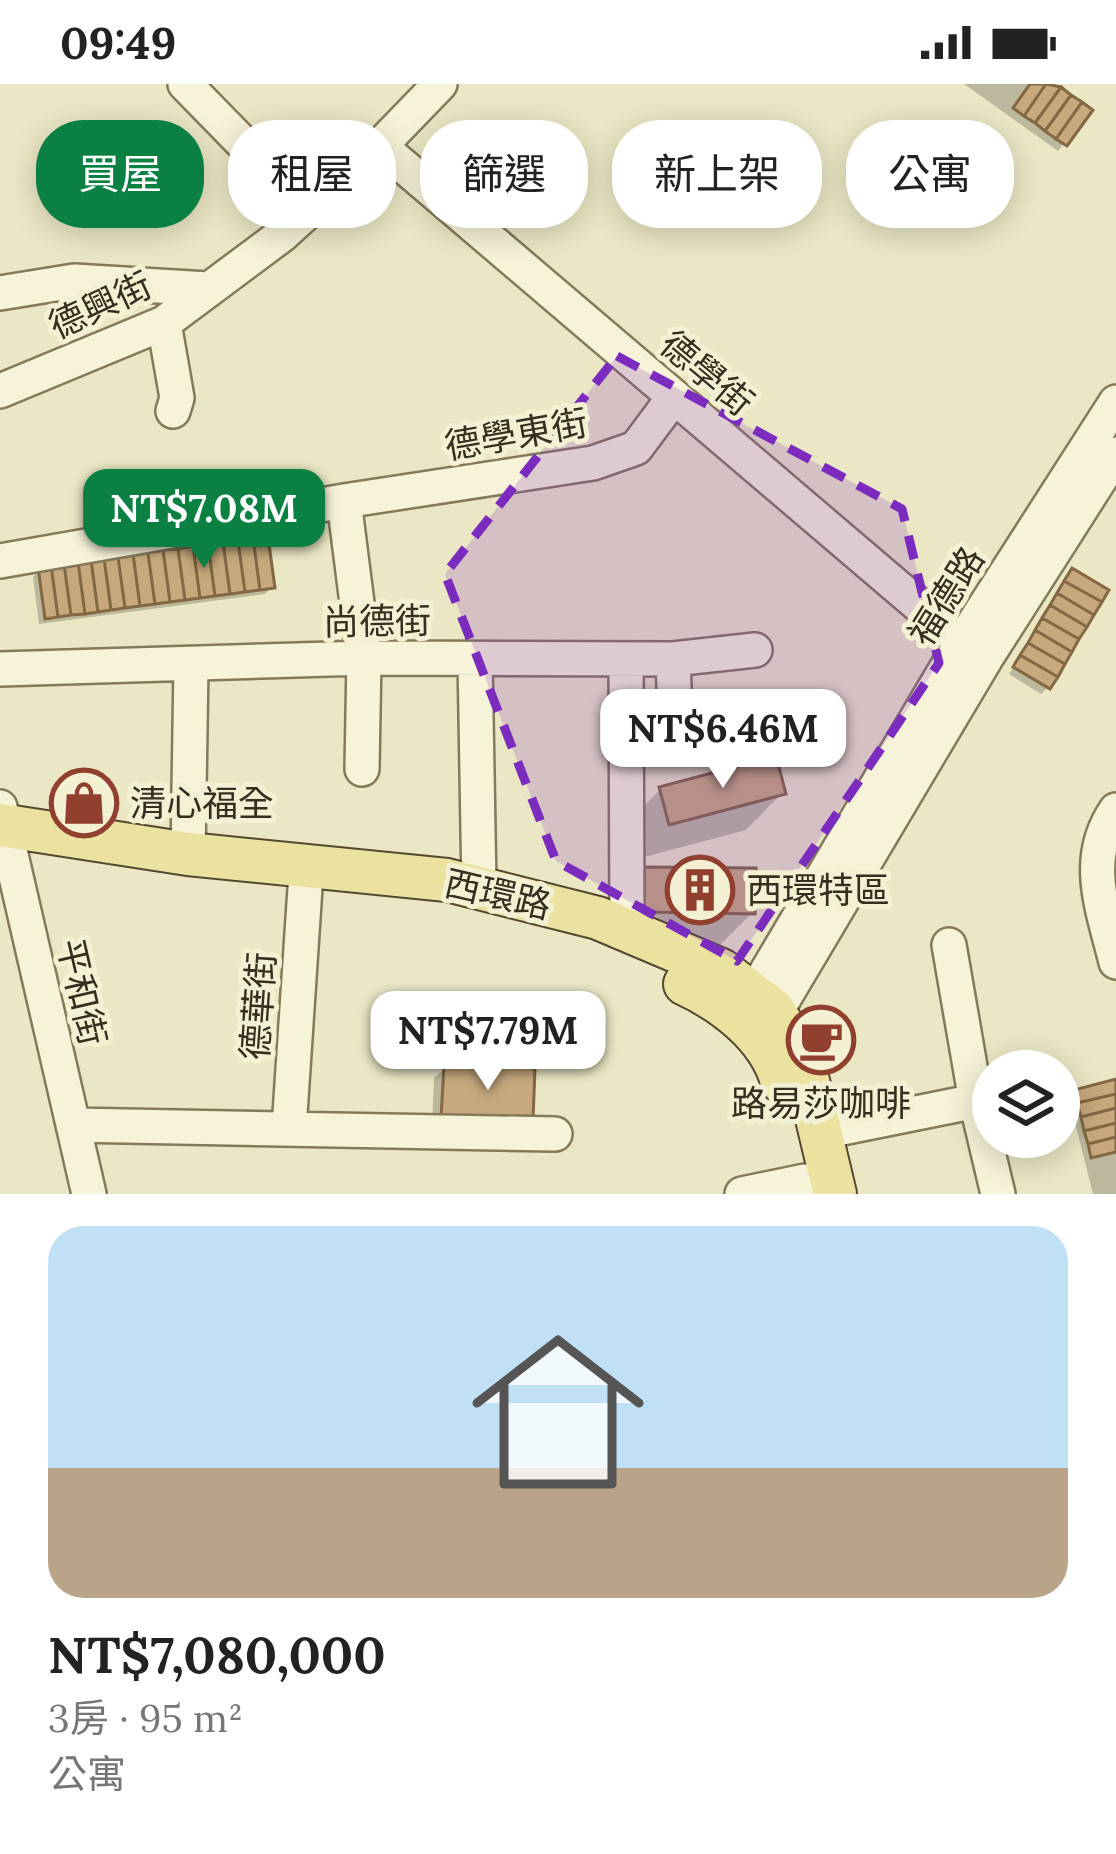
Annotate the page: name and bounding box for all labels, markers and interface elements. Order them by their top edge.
text: 09:49 [60,14,176,71]
chip: 買屋 [36,120,204,228]
chip: 租屋 [228,120,396,228]
chip: 篩選 [420,120,588,228]
chip: 新上架 [612,120,822,228]
chip: 公寓 [846,120,1014,228]
street label: 德興街 [41,261,159,349]
street label: 德學街 [651,321,763,425]
street label: 德學東街 [441,399,591,469]
pin: NT$7.08M [80,469,328,571]
text: NT$7.08M [110,483,298,533]
street label: 福德路 [898,538,994,654]
street label: 尚德街 [323,597,431,645]
pin: NT$6.46M [599,689,847,791]
text: NT$6.46M [627,703,819,753]
shop icon: 清心福全 [49,768,119,838]
place label: 清心福全 [130,780,274,826]
building icon: 西環特區 [665,855,735,925]
street label: 西環路 [440,859,556,929]
place label: 西環特區 [746,867,890,913]
street label: 平和街 [47,934,117,1050]
street label: 德華街 [231,951,285,1061]
pin: NT$7.79M [364,991,612,1093]
text: NT$7.79M [398,1005,578,1055]
cafe icon: 路易莎咖啡 [786,1005,856,1075]
map controls [972,1050,1080,1158]
button: layers [972,1050,1080,1158]
place label: 路易莎咖啡 [731,1080,911,1126]
icon: home [450,1304,666,1520]
text: NT$7,080,000 [48,1622,386,1687]
text: 3房 · 95 m² [48,1693,243,1743]
text: 公寓 [48,1749,126,1799]

